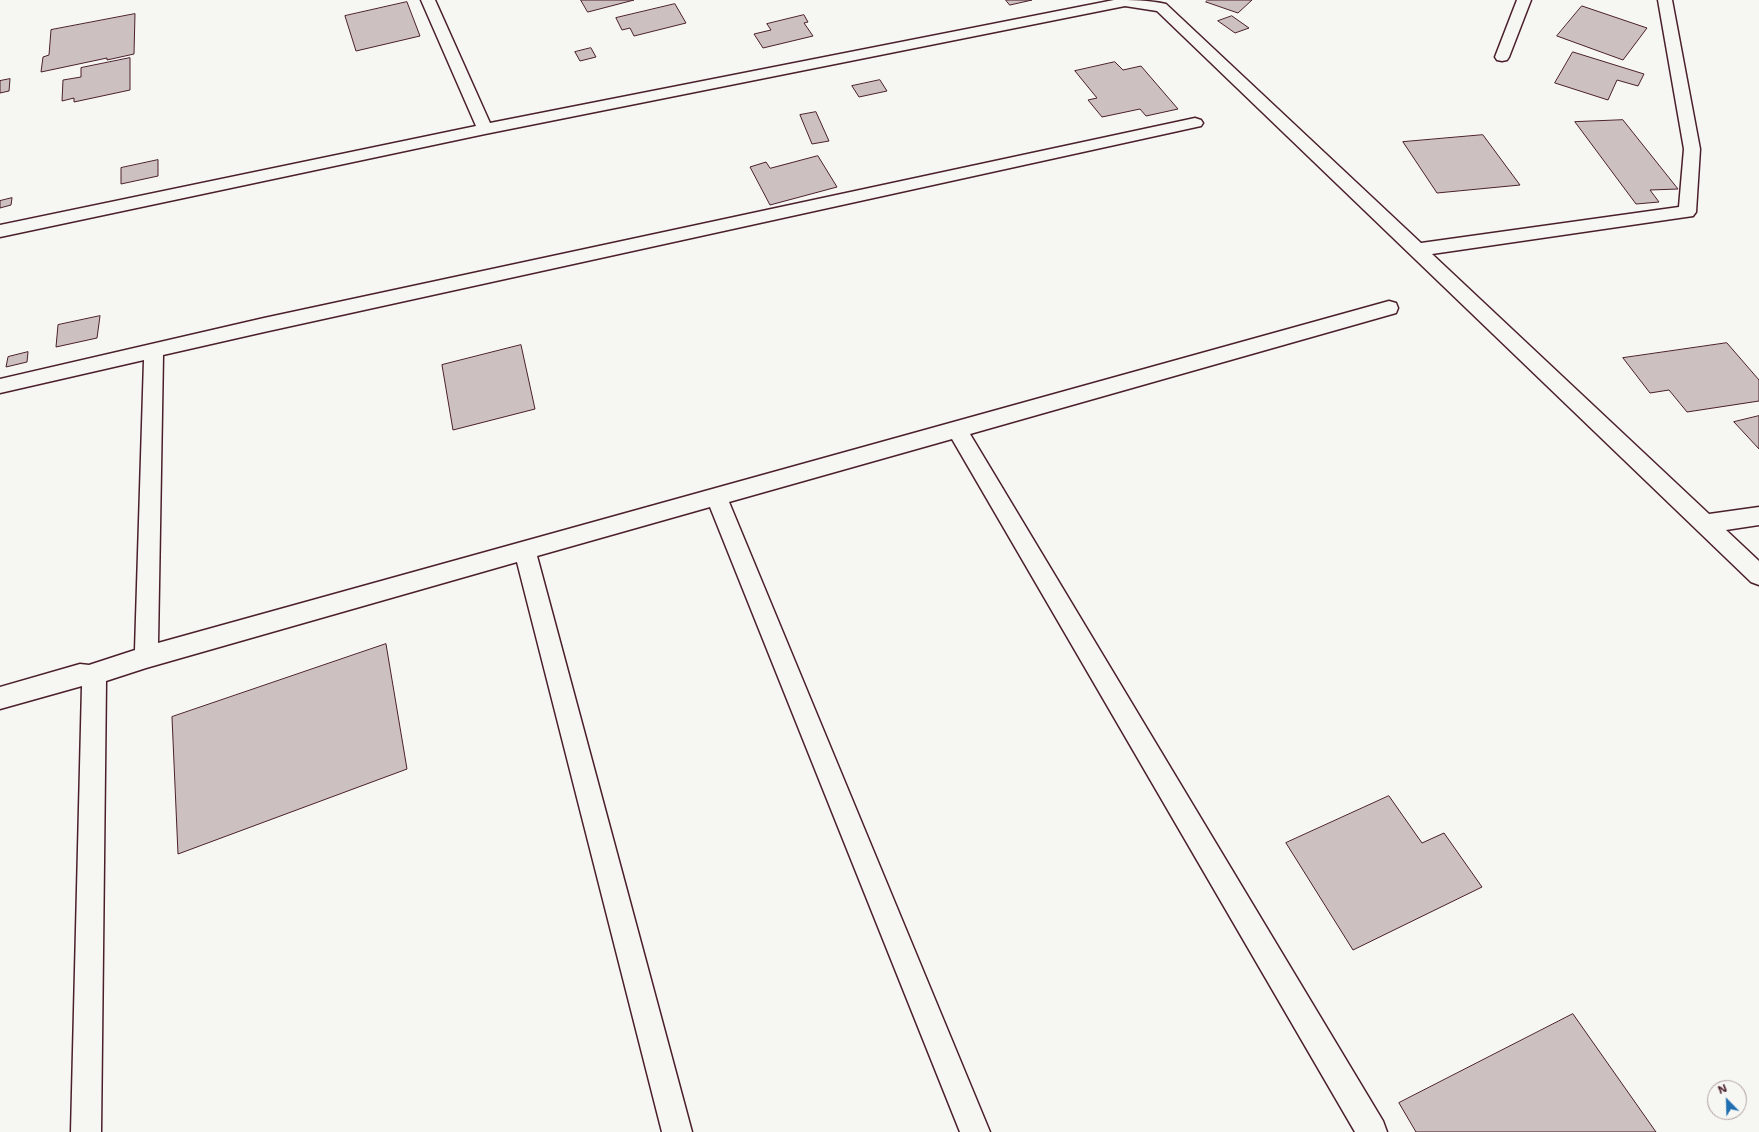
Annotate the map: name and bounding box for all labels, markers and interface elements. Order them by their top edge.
north arrow [1707,1080,1747,1120]
text: N [1716,1081,1729,1098]

